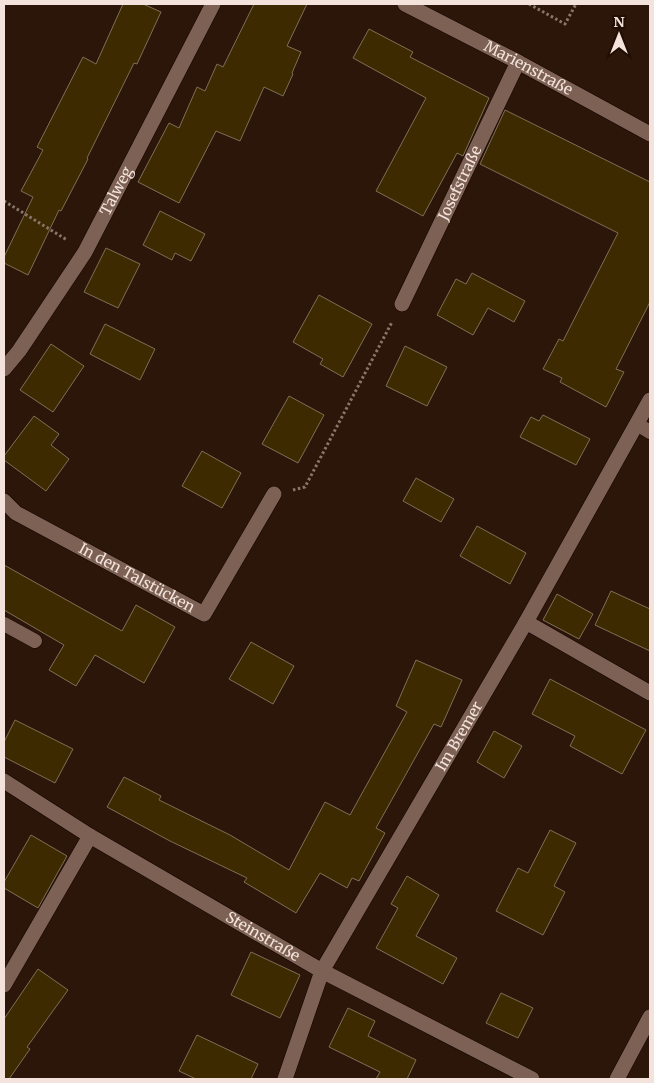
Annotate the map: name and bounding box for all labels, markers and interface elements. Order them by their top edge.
north arrow [594,10,644,60]
text: N [613,13,625,31]
street label: Marienstraße [481,36,577,99]
street label: Josefstraße [433,142,486,224]
street label: Talweg [96,163,136,218]
street label: In den Talstücken [75,538,198,616]
street label: Im Bremer [431,698,487,774]
street label: Steinstraße [222,907,304,965]

